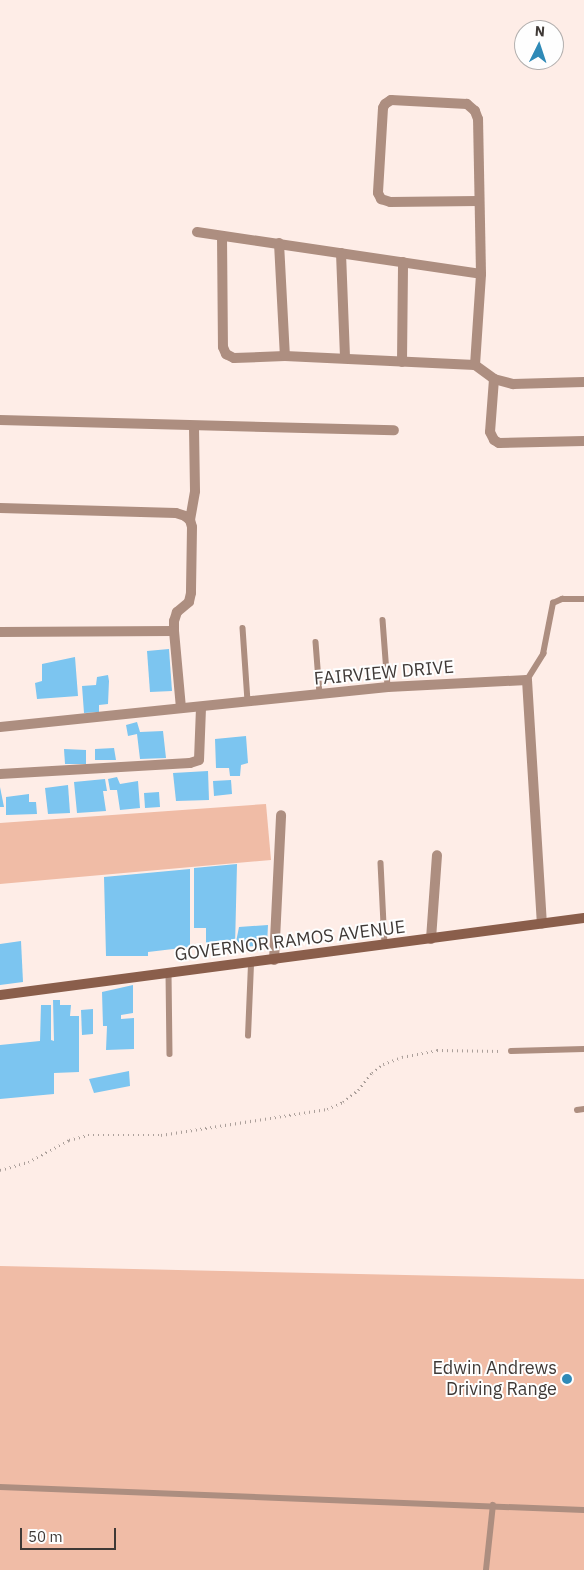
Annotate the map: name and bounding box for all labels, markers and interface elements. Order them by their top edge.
north arrow [514,20,564,70]
text: N [534,22,546,40]
street label: FAIRVIEW DRIVE [313,656,455,690]
street label: GOVERNOR RAMOS AVENUE [174,916,406,966]
place label: Edwin Andrews Driving Range [432,1358,557,1400]
marker: Edwin Andrews Driving Range [561,1373,573,1385]
scale bar [22,1518,119,1550]
text: 50 m [28,1527,63,1546]

